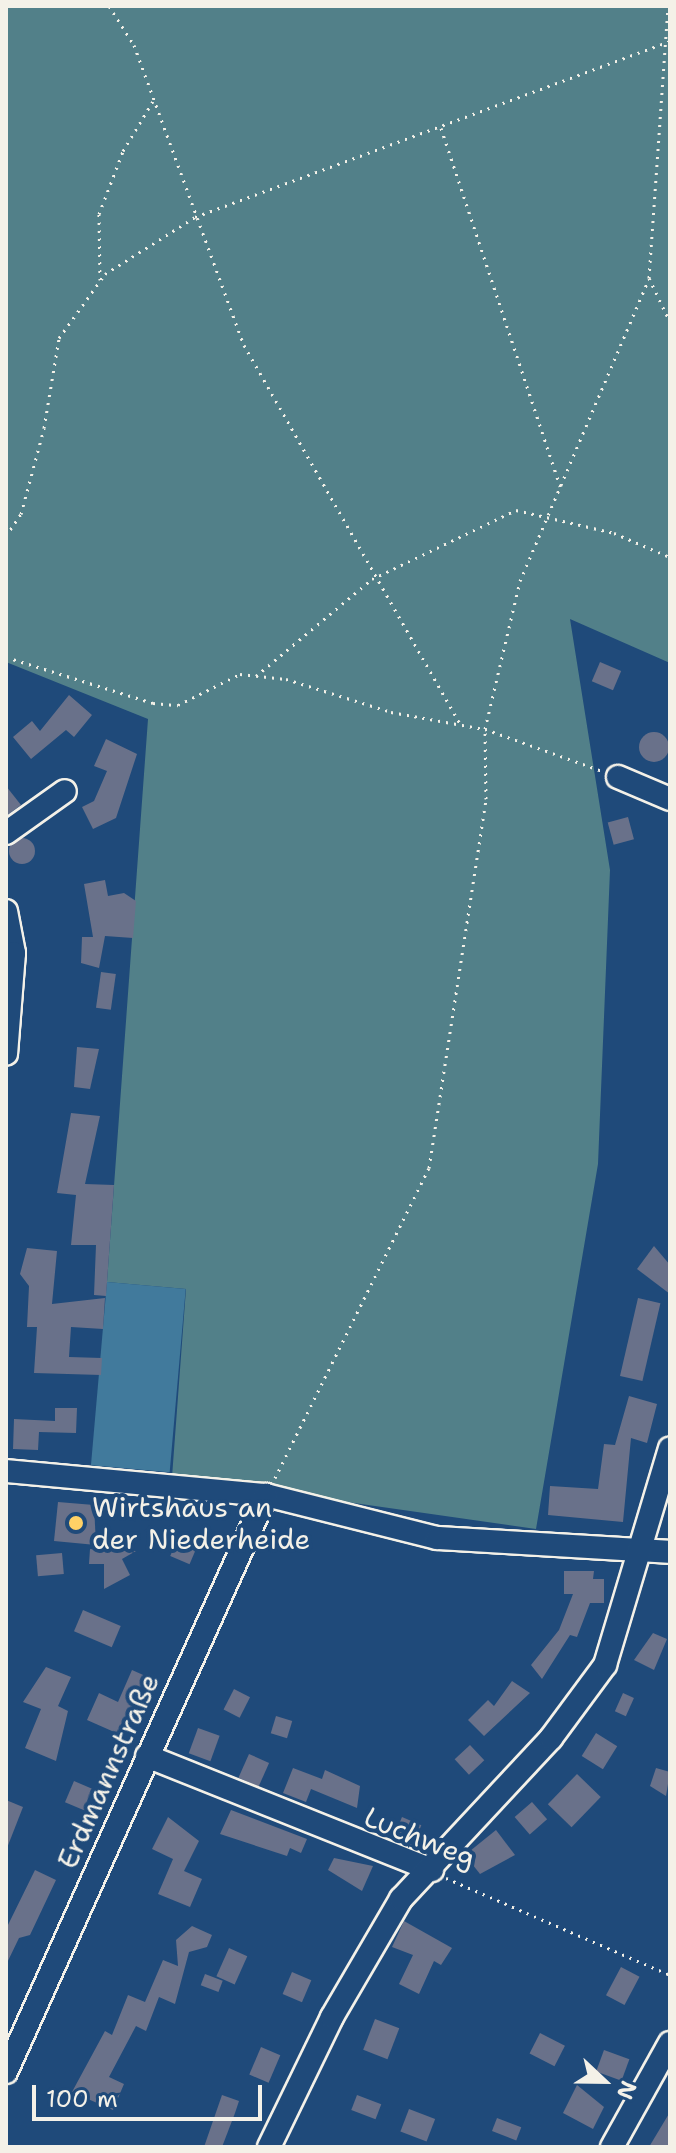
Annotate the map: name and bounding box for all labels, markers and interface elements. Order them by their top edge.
place label: Wirtshaus an der Niederheide [92,1490,310,1556]
marker: Wirtshaus an der Niederheide [67,1514,85,1532]
street label: Erdmannstraße [50,1668,166,1874]
street label: Luchweg [359,1799,481,1875]
north arrow [564,2041,644,2121]
scale bar [36,2069,266,2119]
text: N [610,2077,643,2104]
text: 100 m [46,2083,118,2115]

